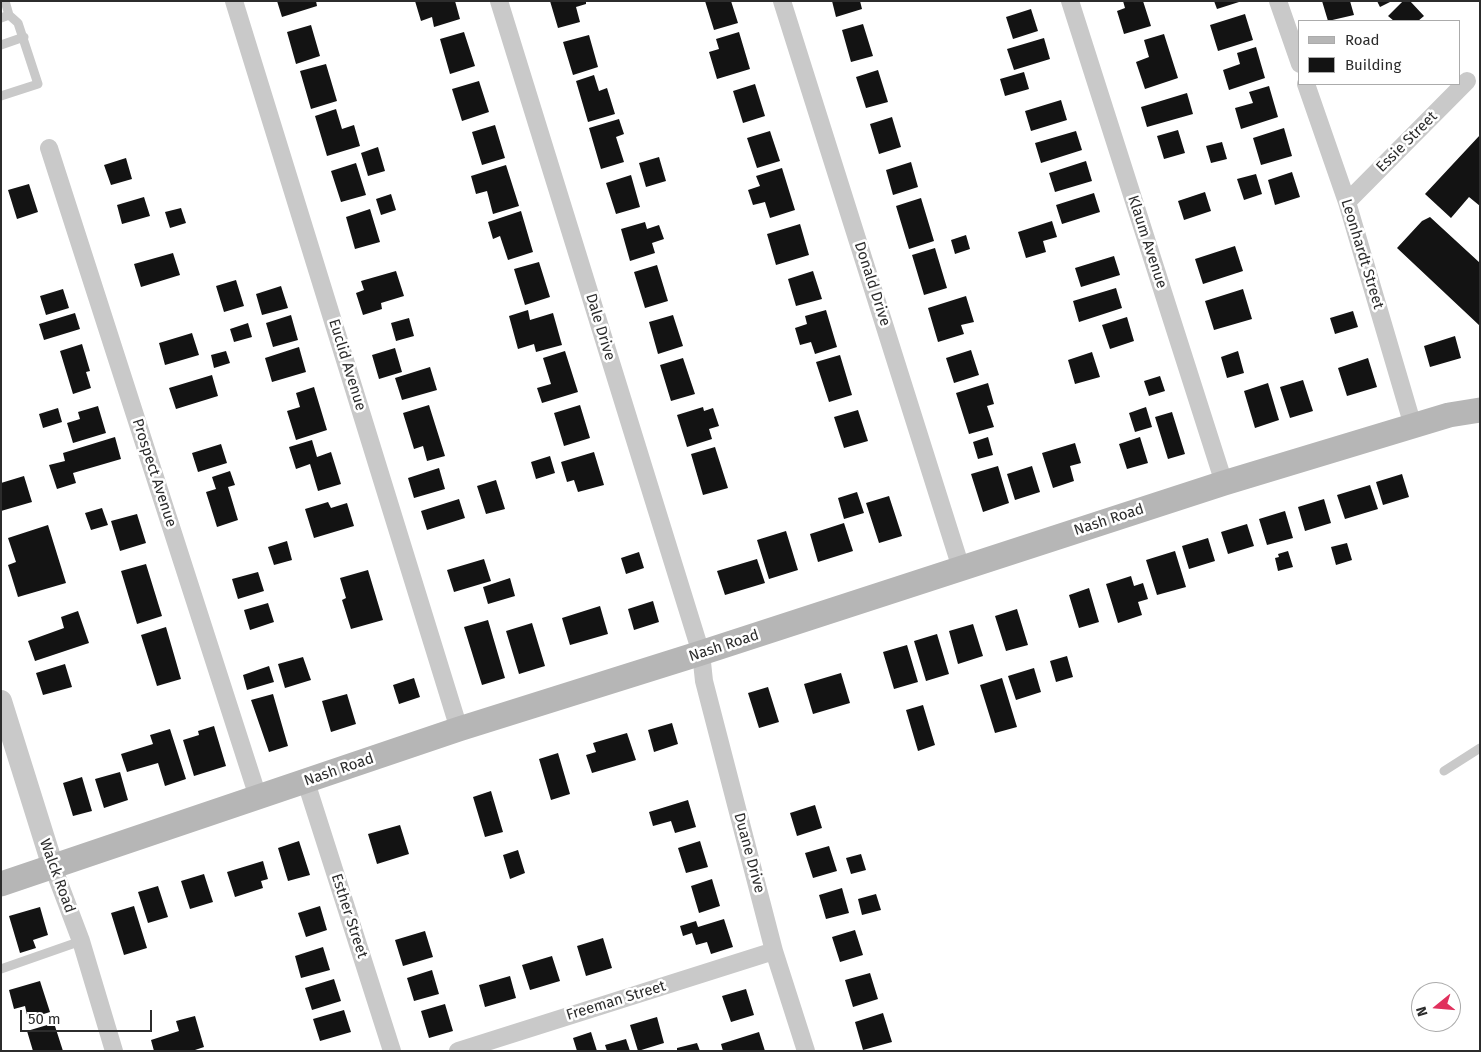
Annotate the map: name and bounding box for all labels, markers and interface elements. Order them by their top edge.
legend [1298,20,1461,85]
text: Road [1345,31,1380,49]
text: Building [1345,56,1401,74]
street label: Essie Street [1373,108,1441,176]
street label: Klaum Avenue [1124,193,1170,291]
street label: Leonhardt Street [1337,197,1387,311]
street label: Donald Drive [850,240,894,328]
street label: Dale Drive [581,291,619,363]
street label: Euclid Avenue [324,317,370,413]
street label: Prospect Avenue [128,417,180,529]
street label: Nash Road [1072,500,1146,540]
street label: Nash Road [687,626,761,666]
street label: Nash Road [302,750,376,790]
street label: Duane Drive [730,811,768,895]
street label: Walck Road [35,836,79,916]
street label: Esther Street [327,871,371,961]
street label: Freeman Street [564,977,668,1025]
north arrow [1411,982,1461,1032]
scale bar [22,1000,155,1032]
text: N [1413,1004,1432,1018]
text: 50 m [28,1010,61,1028]

